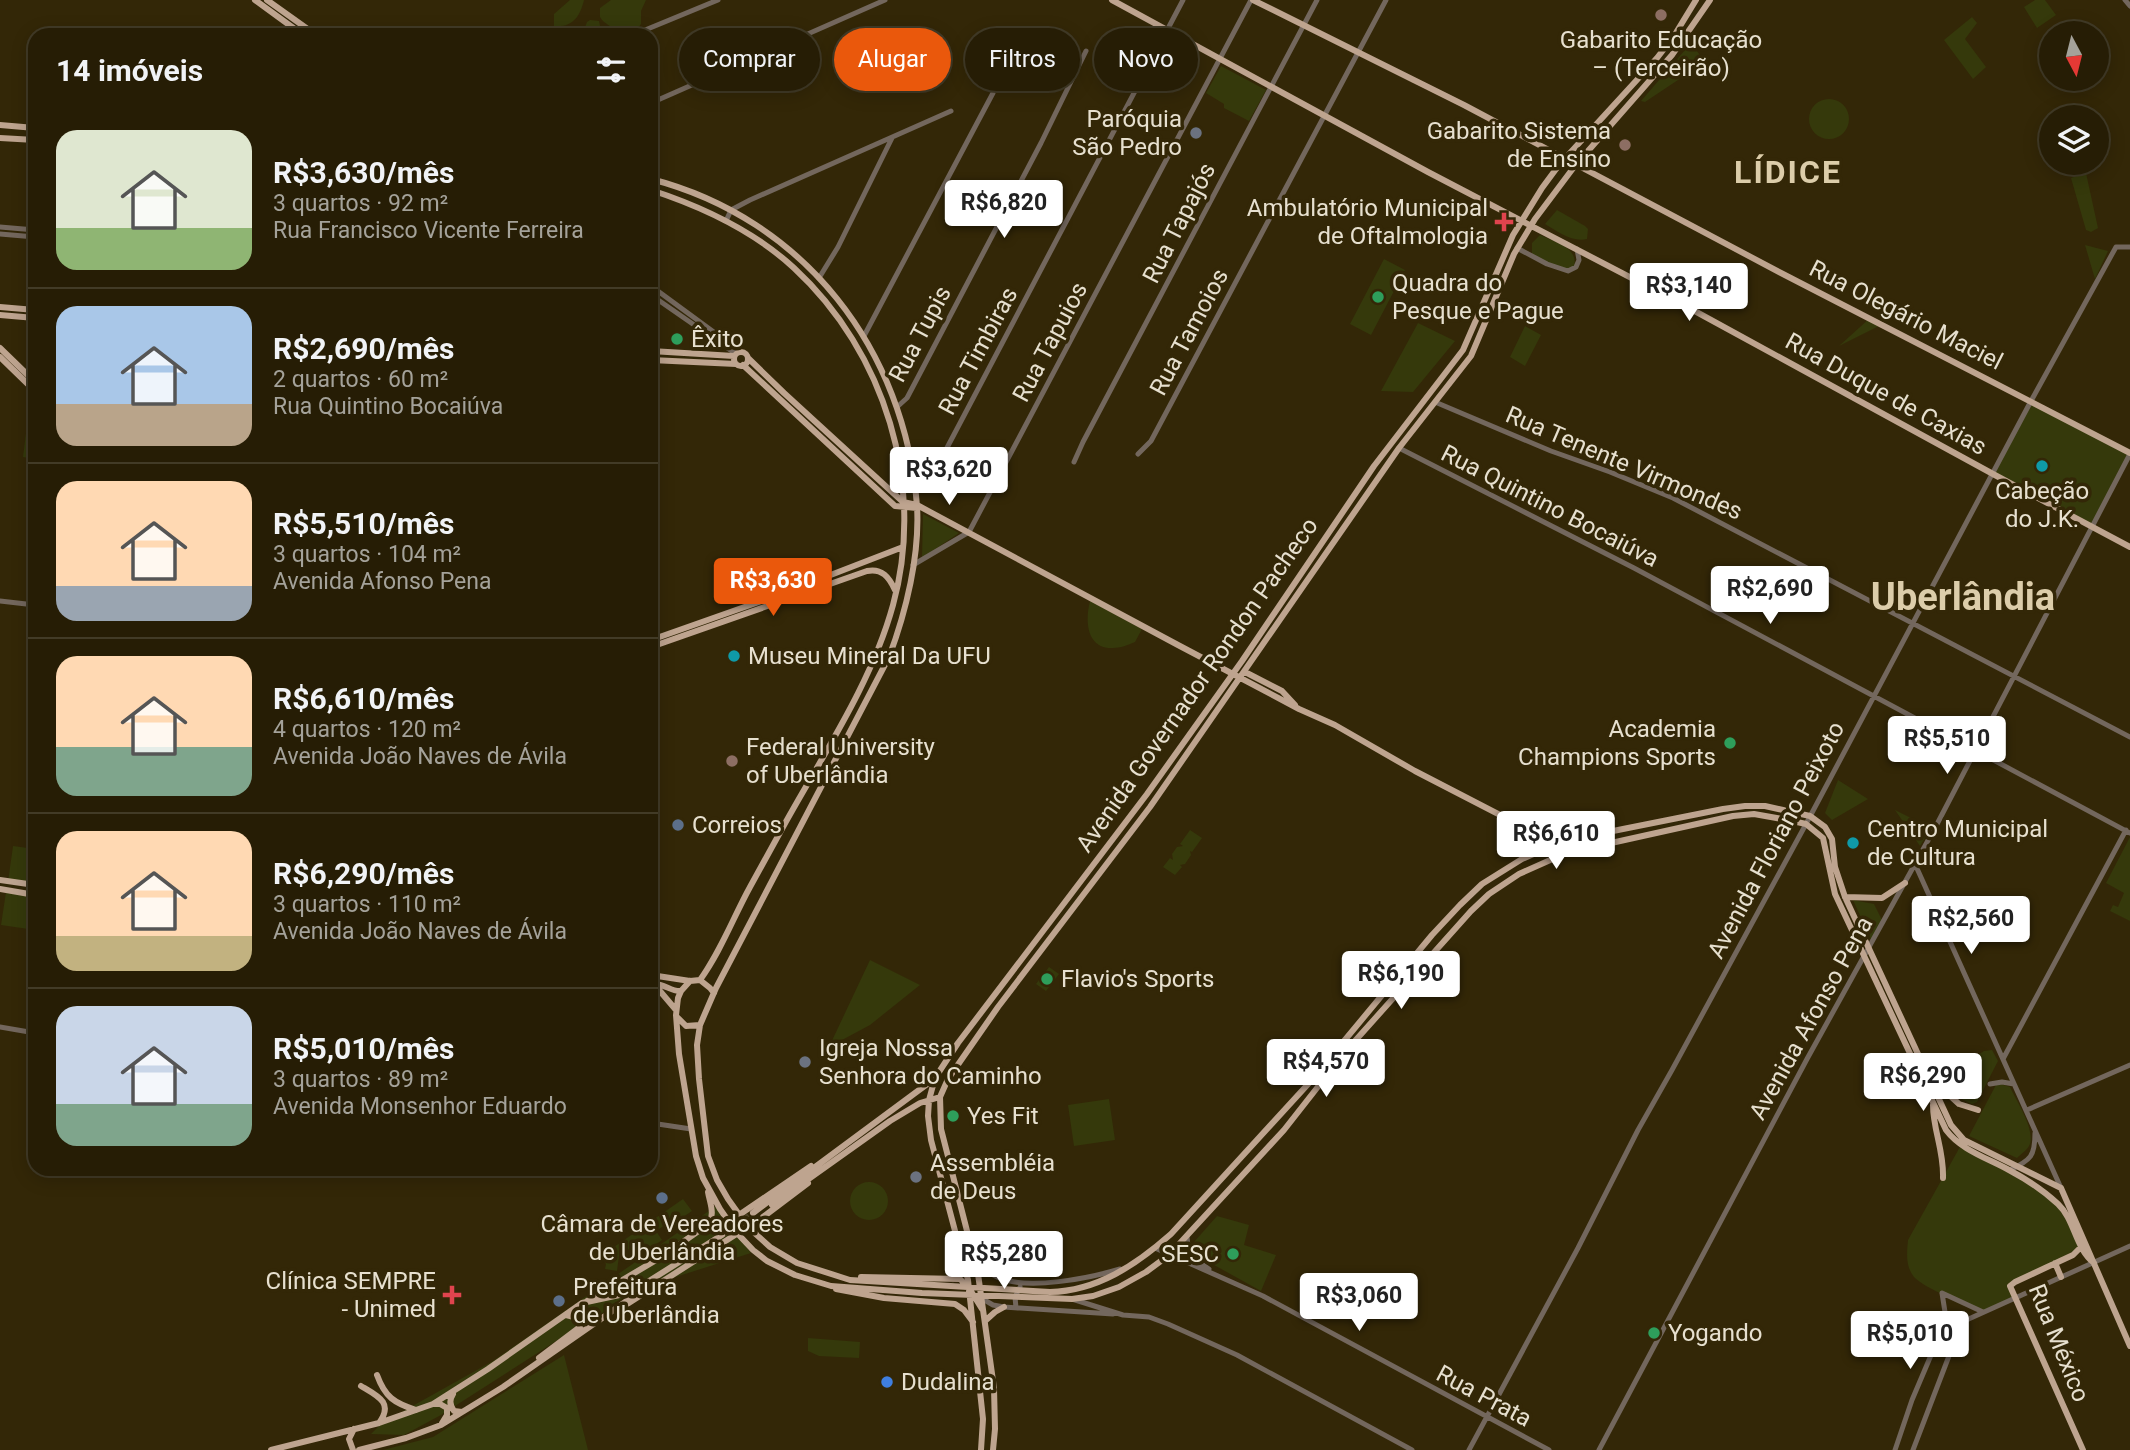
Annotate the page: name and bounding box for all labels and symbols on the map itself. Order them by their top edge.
marker: Gabarito Educação – (Terceirão) [1653,7,1669,23]
north arrow [2039,21,2109,91]
place label: Gabarito Educação – (Terceirão) [1560,26,1762,82]
place label: Paróquia São Pedro [1072,105,1182,161]
place label: Gabarito Sistema de Ensino [1427,117,1611,173]
marker: Paróquia São Pedro [1188,125,1204,141]
marker: Gabarito Sistema de Ensino [1617,137,1633,153]
district label: LÍDICE [1734,153,1842,191]
street label: Rua Tapajós [1137,158,1221,288]
pin: R$6,820 [939,180,1069,240]
place label: Ambulatório Municipal de Oftalmologia [1247,194,1488,250]
marker: Ambulatório Municipal de Oftalmologia [1494,212,1514,232]
street label: Rua Olegário Maciel [1805,254,2007,376]
street label: Rua Tamoios [1144,264,1234,400]
pin: R$3,140 [1624,264,1754,323]
place label: Quadra do Pesque e Pague [1392,269,1564,325]
street label: Rua Tapuios [1007,277,1093,407]
street label: Rua Tupis [883,281,957,387]
street label: Rua Timbiras [933,283,1023,419]
marker: Quadra do Pesque e Pague [1370,289,1386,305]
place label: Êxito [691,325,744,353]
street label: Rua Duque de Caxias [1781,327,1991,461]
marker: Êxito [669,331,685,347]
street label: Rua Tenente Virmondes [1502,400,1746,526]
street label: Rua Quintino Bocaiúva [1437,439,1663,573]
pin: R$3,620 [884,448,1014,507]
marker: Cabeção do J.K. [2034,458,2050,474]
place label: Cabeção do J.K. [1995,477,2089,533]
street label: Avenida Governador Rondon Pacheco [1070,512,1324,858]
pin: R$3,630 [708,558,838,618]
pin: R$2,690 [1705,566,1835,626]
district label: Uberlândia [1871,575,2055,619]
place label: Museu Mineral Da UFU [748,642,991,670]
marker: Museu Mineral Da UFU [726,648,742,664]
place label: Academia Champions Sports [1518,715,1716,771]
pin: R$5,510 [1882,716,2012,776]
street label: Avenida Floriano Peixoto [1702,717,1850,963]
place label: Federal University of Uberlândia [746,733,936,789]
marker: Academia Champions Sports [1722,735,1738,751]
marker: Federal University of Uberlândia [724,753,740,769]
place label: Correios [692,811,782,839]
pin: R$6,610 [1491,812,1621,871]
place label: Centro Municipal de Cultura [1867,815,2048,871]
marker: Correios [670,817,686,833]
marker: Centro Municipal de Cultura [1845,835,1861,851]
pin: R$2,560 [1906,897,2036,956]
street label: Avenida Afonso Pena [1744,912,1878,1124]
pin: R$6,190 [1336,951,1466,1011]
place label: Flavio's Sports [1061,965,1215,993]
marker: Flavio's Sports [1039,971,1055,987]
place label: Igreja Nossa Senhora do Caminho [819,1034,1042,1090]
pin: R$4,570 [1261,1040,1391,1099]
marker: Igreja Nossa Senhora do Caminho [797,1054,813,1070]
pin: R$6,290 [1858,1054,1988,1113]
place label: Yes Fit [967,1102,1039,1130]
marker: Yes Fit [945,1108,961,1124]
place label: Assembléia de Deus [930,1149,1055,1205]
marker: Assembléia de Deus [908,1169,924,1185]
marker: Câmara de Vereadores de Uberlândia [654,1190,670,1206]
place label: Câmara de Vereadores de Uberlândia [540,1210,784,1266]
pin: R$5,280 [939,1232,1069,1291]
place label: SESC [1161,1240,1219,1268]
marker: SESC [1225,1246,1241,1262]
place label: Clínica SEMPRE - Unimed [266,1267,436,1323]
place label: Prefeitura de Uberlândia [573,1273,720,1329]
pin: R$3,060 [1294,1274,1424,1333]
street label: Rua México [2023,1280,2095,1406]
marker: Clínica SEMPRE - Unimed [442,1285,462,1305]
marker: Prefeitura de Uberlândia [551,1293,567,1309]
pin: R$5,010 [1845,1312,1975,1371]
place label: Yogando [1668,1319,1762,1347]
marker: Yogando [1646,1325,1662,1341]
street label: Rua Prata [1432,1359,1536,1433]
place label: Dudalina [901,1368,995,1396]
marker: Dudalina [879,1374,895,1390]

